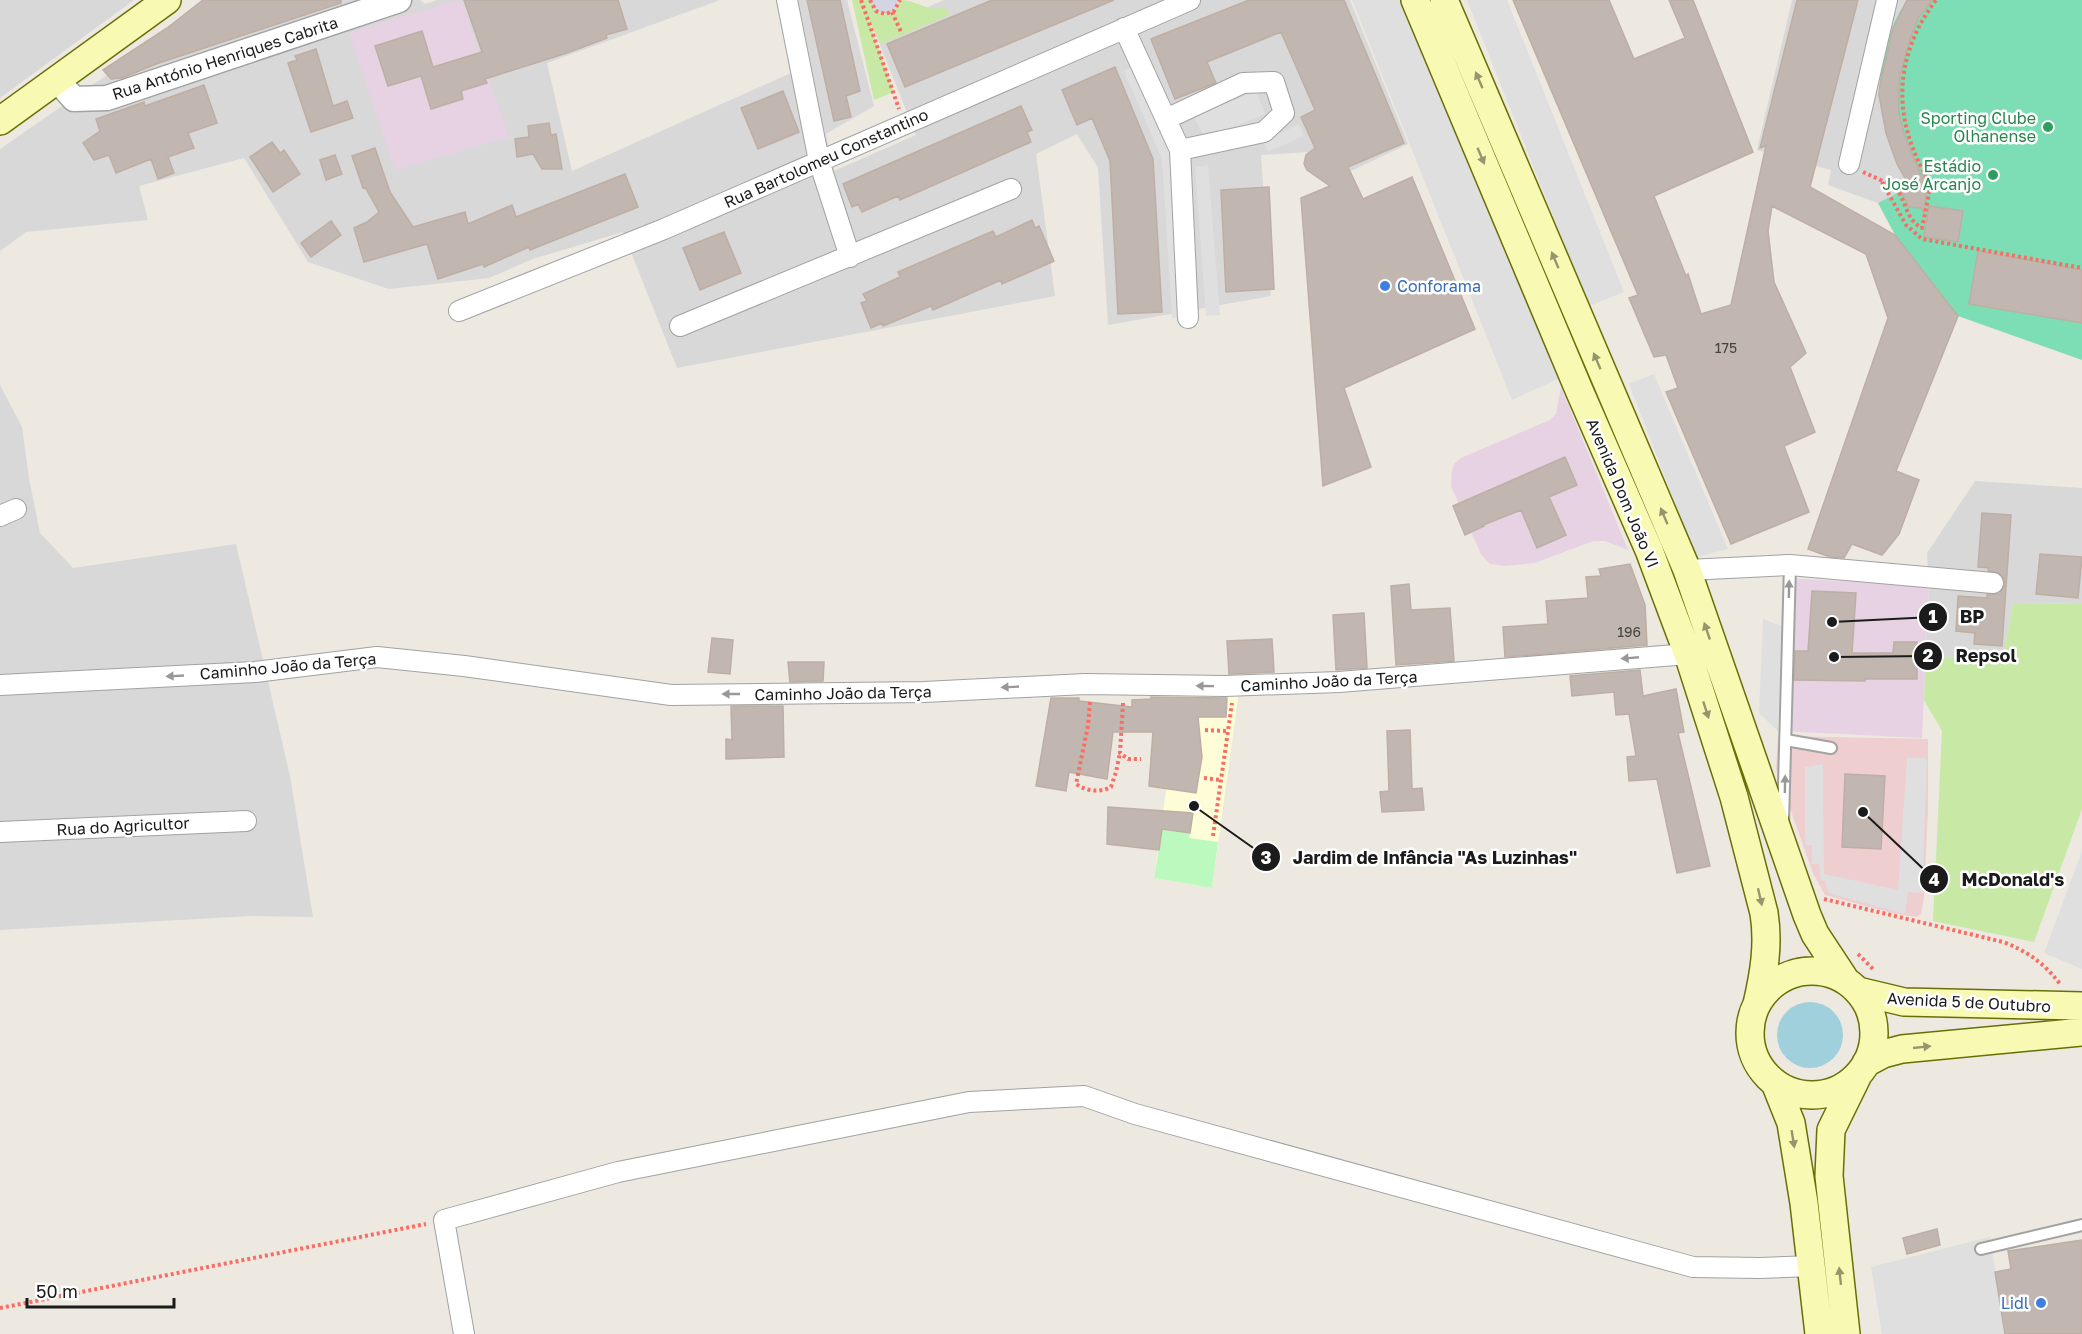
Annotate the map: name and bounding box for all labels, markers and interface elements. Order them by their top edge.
street label: Rua António Henriques Cabrita [110,12,340,104]
one-way arrow [1474,71,1484,89]
street label: Rua Bartolomeu Constantino [721,104,931,212]
place label: Sporting Clube Olhanense [1921,108,2036,146]
marker: Sporting Clube Olhanense [2041,120,2055,134]
one-way arrow [1476,147,1486,165]
place label: Estádio José Arcanjo [1882,156,1981,194]
marker: Estádio José Arcanjo [1986,168,2000,182]
one-way arrow [1549,251,1559,269]
place label: Conforama [1397,276,1481,296]
marker: Conforama [1378,279,1392,293]
house number: 175 [1715,339,1737,356]
one-way arrow [1592,352,1602,370]
street label: Avenida Dom João VI [1582,415,1664,571]
one-way arrow [1659,507,1668,524]
one-way arrow [1784,580,1794,599]
callout: BP [1918,599,1997,635]
text: 1 [1928,605,1938,627]
text: BP [1960,605,1984,627]
one-way arrow [1702,622,1712,640]
house number: 196 [1617,623,1641,640]
callout: Repsol [1913,638,2028,674]
text: 2 [1923,644,1934,666]
text: Repsol [1956,644,2016,666]
street label: Caminho João da Terça [199,648,377,684]
one-way arrow [1620,653,1639,663]
street label: Caminho João da Terça [1240,666,1418,696]
one-way arrow [166,672,185,681]
street label: Caminho João da Terça [754,681,932,705]
one-way arrow [1196,681,1215,691]
one-way arrow [1001,683,1020,692]
one-way arrow [722,689,741,699]
one-way arrow [1702,701,1711,719]
one-way arrow [1780,775,1790,794]
street label: Rua do Agricultor [56,813,190,839]
callout: Jardim de Infância "As Luzinhas" [1251,839,1589,875]
text: 3 [1261,846,1272,868]
text: Jardim de Infância "As Luzinhas" [1293,846,1577,868]
callout: McDonald's [1919,861,2076,897]
text: 4 [1928,868,1940,890]
text: McDonald's [1962,868,2064,890]
one-way arrow [1756,888,1765,907]
street label: Avenida 5 de Outubro [1886,988,2052,1016]
one-way arrow [1912,1042,1931,1052]
one-way arrow [1789,1129,1798,1148]
one-way arrow [1835,1266,1845,1285]
scale bar [27,1271,174,1309]
text: 50 m [36,1280,78,1302]
place label: Lidl [2001,1293,2029,1313]
marker: Lidl [2034,1296,2048,1310]

